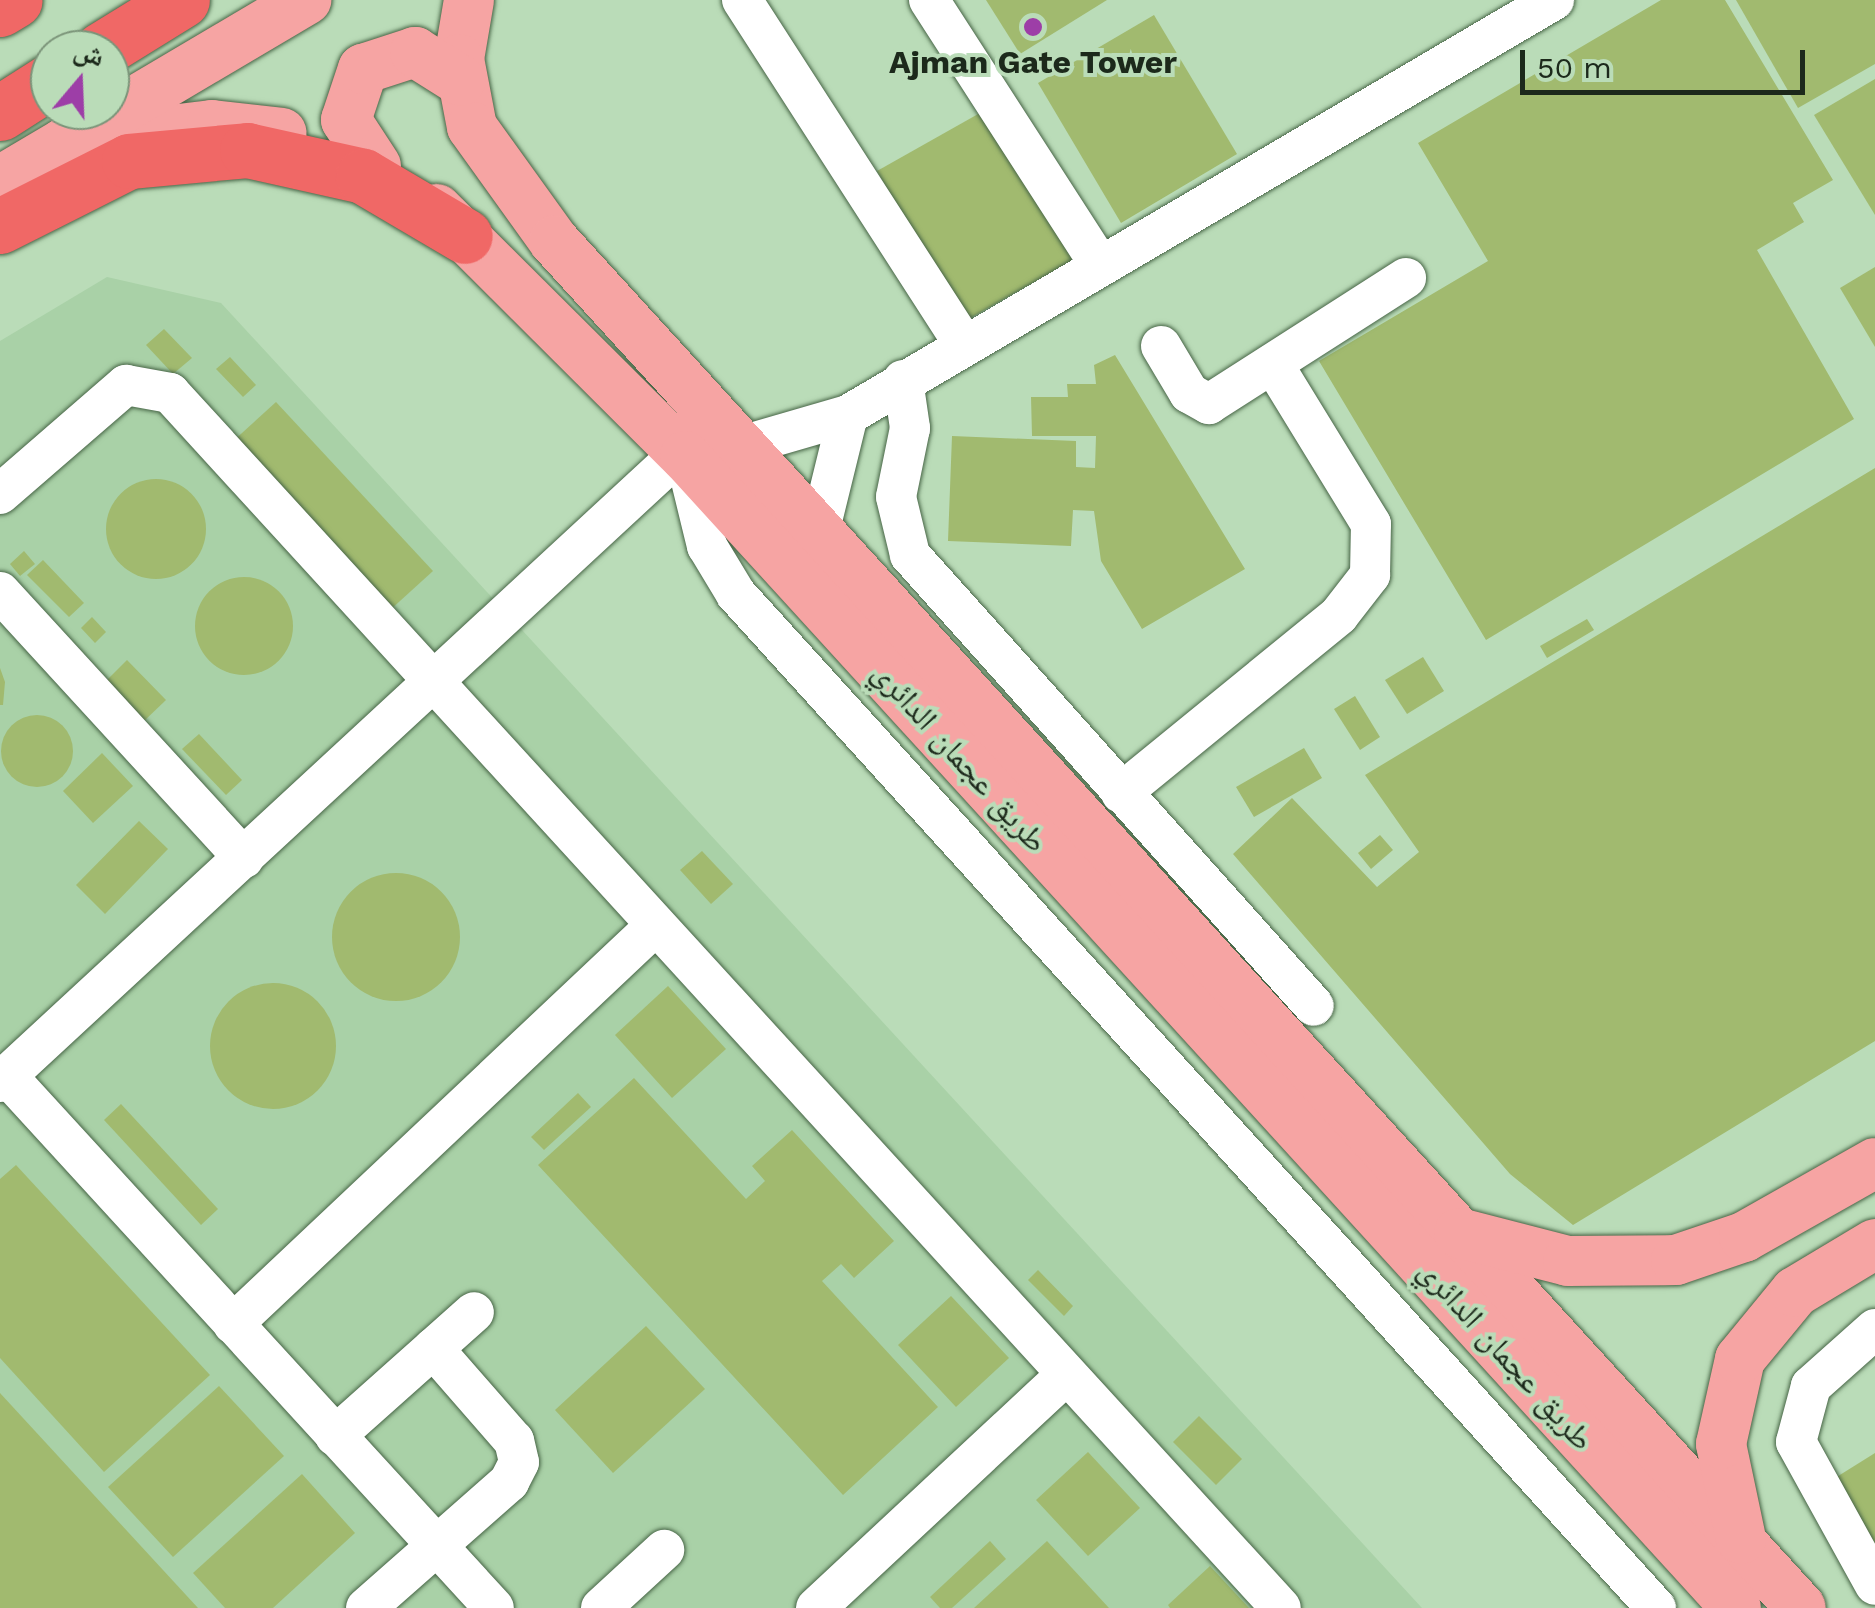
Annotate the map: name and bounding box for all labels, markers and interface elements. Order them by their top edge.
marker: Ajman Gate Tower [1022,16,1044,38]
north arrow [30,30,130,130]
scale bar [1525,30,1810,92]
text: ش [70,33,109,73]
place label: Ajman Gate Tower [889,43,1177,81]
text: 50 m [1537,50,1612,85]
street label: طريق عجمان الدائري [864,654,1056,860]
street label: طريق عجمان الدائري [1410,1252,1602,1458]

